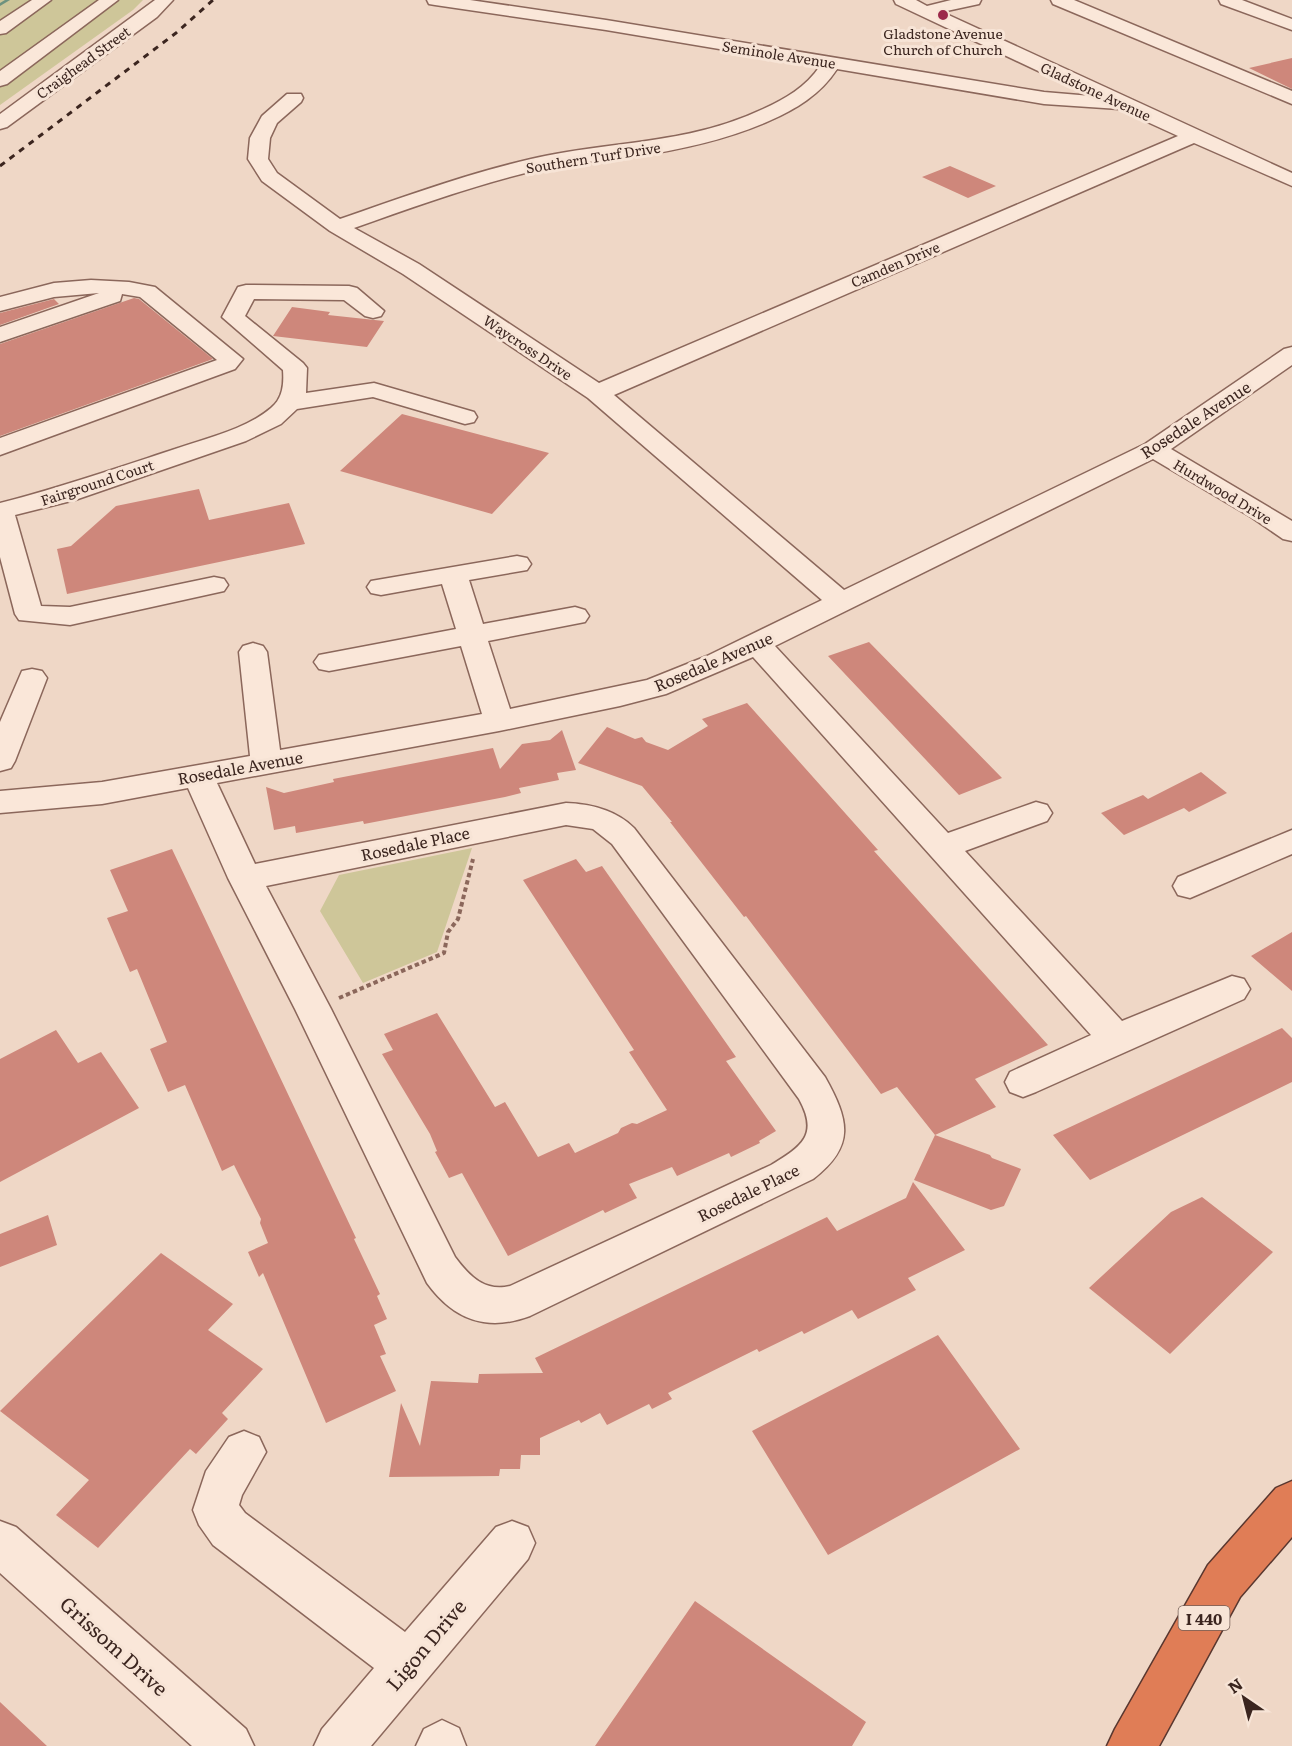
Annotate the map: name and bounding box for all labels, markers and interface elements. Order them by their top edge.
marker: Gladstone Avenue Church of Church [936,8,950,22]
street label: Craighead Street [32,21,134,103]
place label: Gladstone Avenue Church of Church [883,23,1003,59]
street label: Seminole Avenue [721,35,837,73]
street label: Gladstone Avenue [1038,57,1154,125]
street label: Southern Turf Drive [524,136,662,178]
street label: Camden Drive [847,236,943,292]
street label: Waycross Drive [480,310,576,384]
street label: Rosedale Avenue [1135,374,1255,464]
street label: Fairground Court [38,454,156,510]
street label: Hurdwood Drive [1170,454,1276,528]
street label: Rosedale Avenue [650,625,776,697]
street label: Rosedale Avenue [175,744,305,790]
street label: Rosedale Place [358,820,472,866]
street label: Rosedale Place [693,1157,803,1227]
street label: Grissom Drive [54,1588,176,1702]
street label: Ligon Drive [378,1592,472,1696]
road number: I 440 [1178,1606,1230,1630]
north arrow [1214,1668,1274,1728]
text: N [1222,1671,1247,1699]

